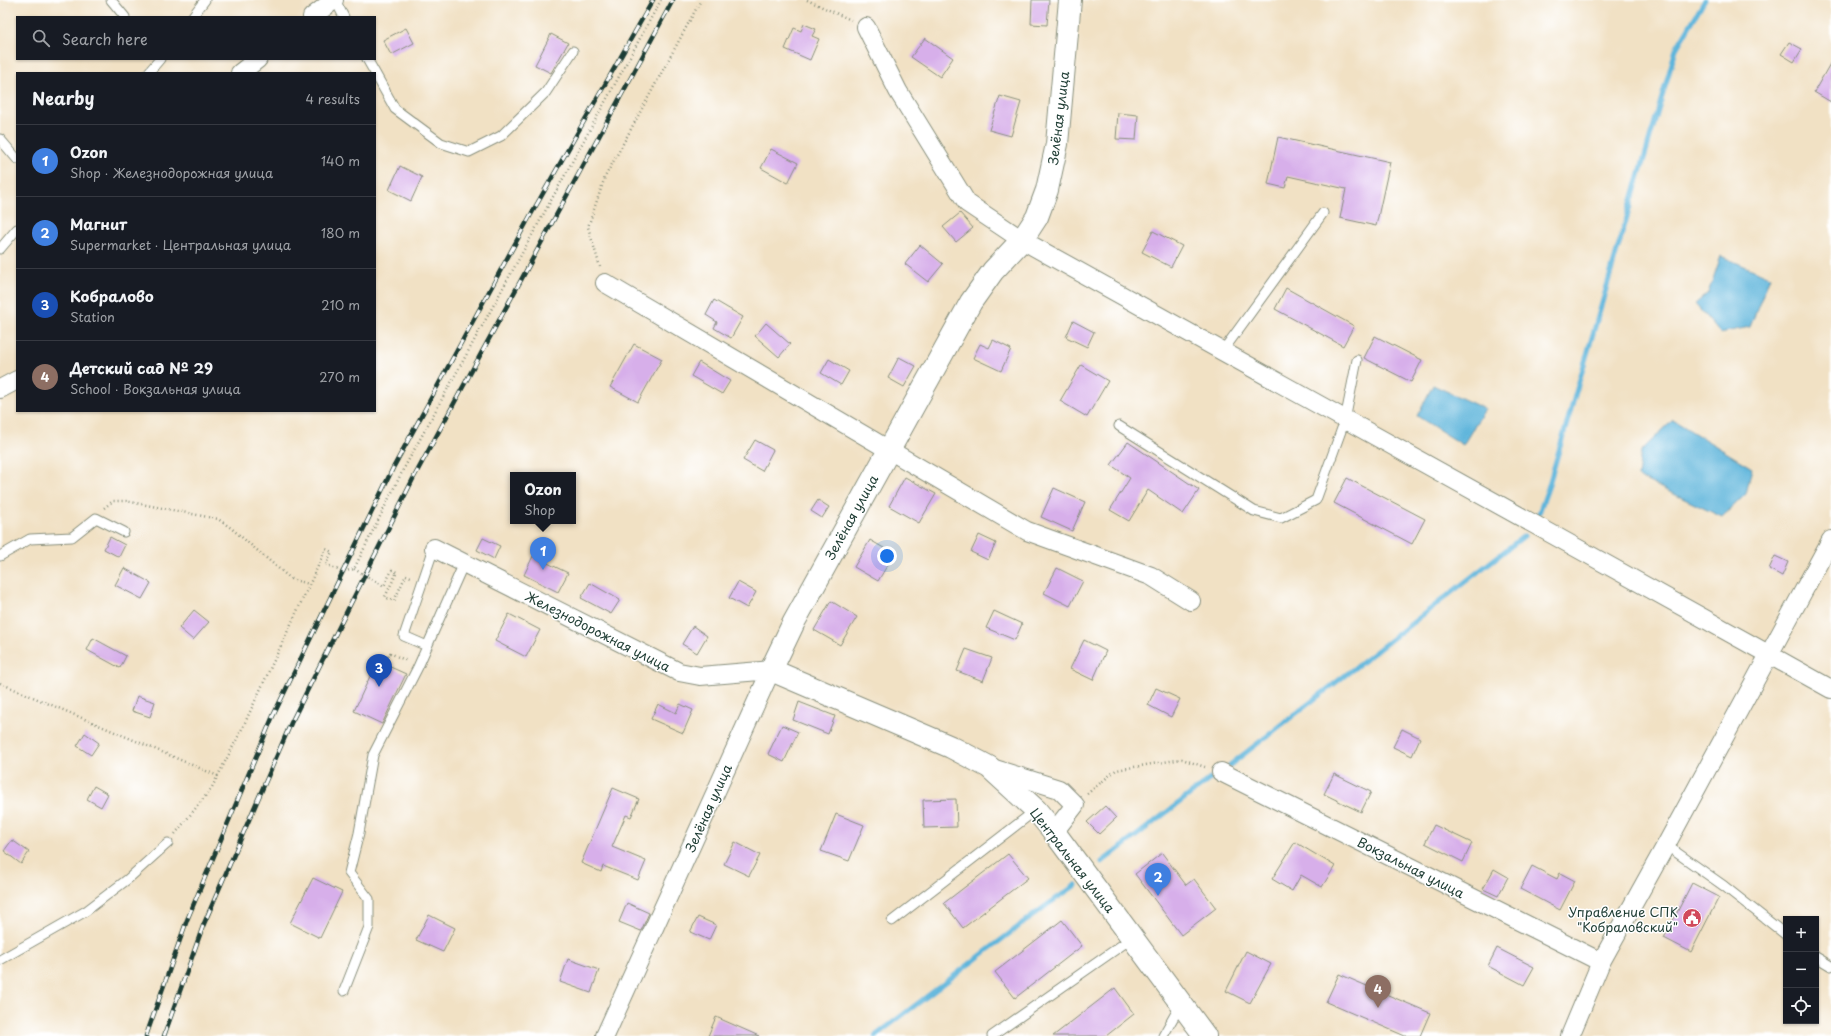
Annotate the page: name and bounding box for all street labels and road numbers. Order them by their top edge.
street label: Зелёная улица [1043,69,1073,166]
street label: Зелёная улица [820,470,883,563]
street label: Железнодорожная улица [522,586,674,676]
street label: Зелёная улица [680,760,736,855]
street label: Центральная улица [1026,804,1120,917]
street label: Вокзальная улица [1354,832,1469,903]

